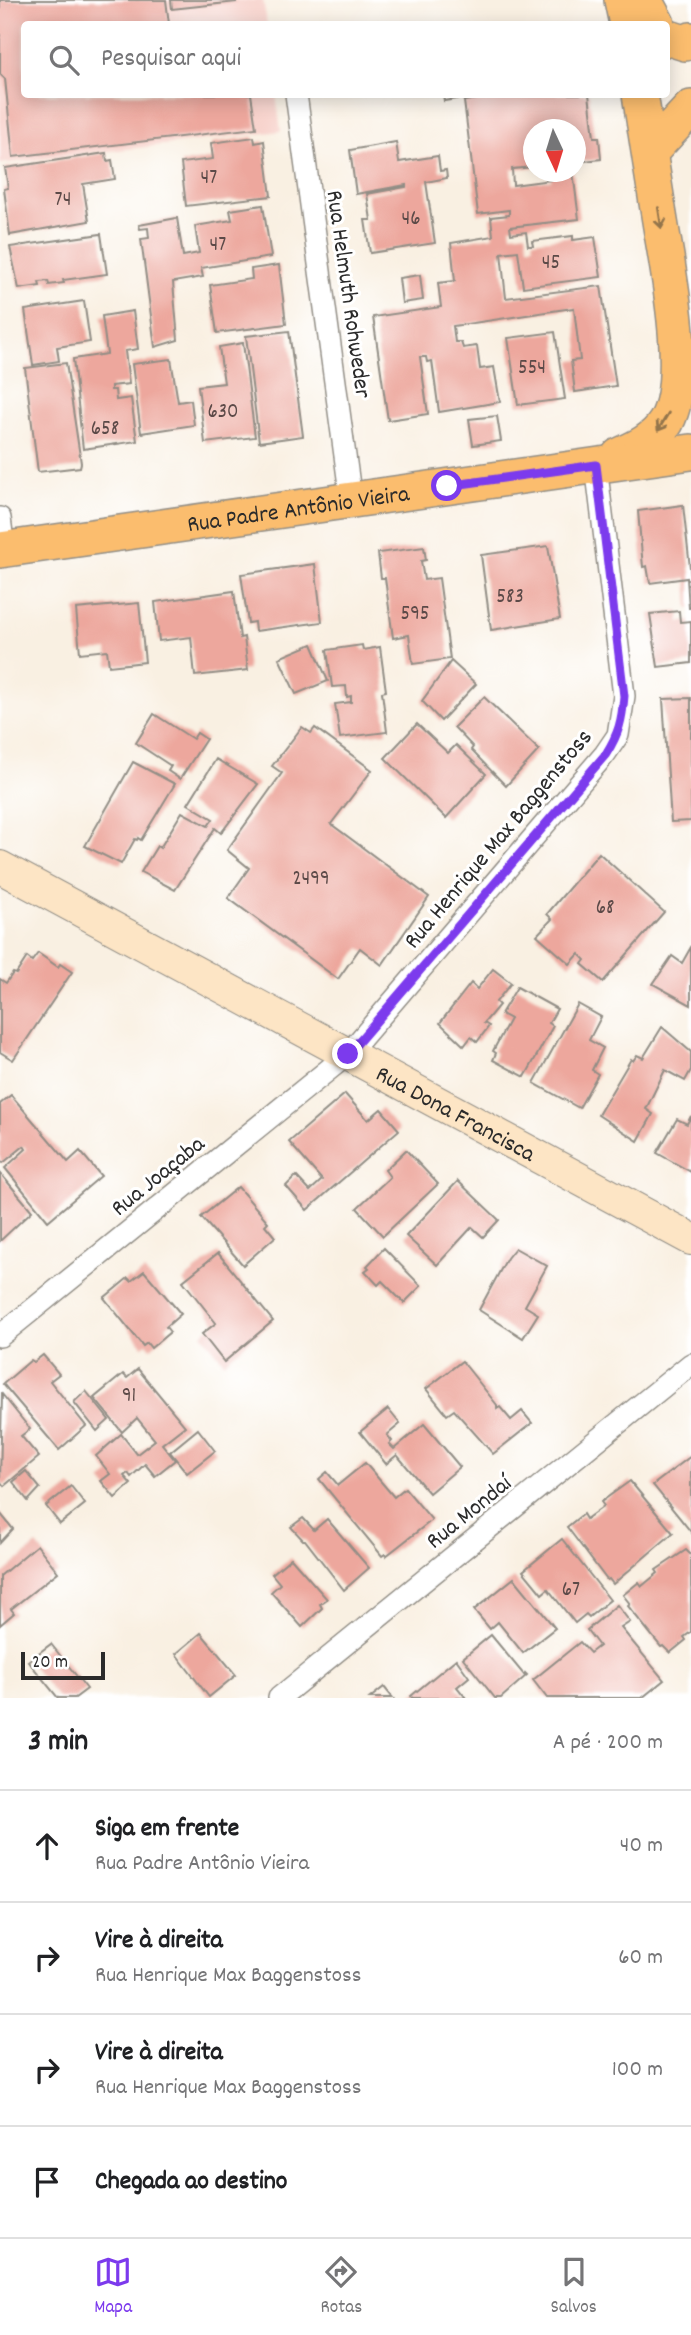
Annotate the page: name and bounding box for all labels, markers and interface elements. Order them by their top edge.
search box [21,21,670,98]
icon: search [45,41,83,79]
text: Pesquisar aqui [101,41,241,78]
north arrow [523,119,586,182]
house number: 47 [201,164,217,194]
house number: 74 [55,186,71,216]
street label: Rua Helmuth Rohweder [316,188,378,401]
house number: 46 [401,205,421,235]
one-way arrow [654,206,667,228]
house number: 47 [210,231,226,261]
house number: 45 [542,249,560,279]
house number: 554 [518,354,546,384]
house number: 630 [207,398,239,428]
one-way arrow [656,412,670,432]
house number: 658 [91,415,119,445]
route start [431,470,462,501]
street label: Rua Padre Antônio Vieira [185,478,412,543]
house number: 583 [496,583,524,613]
house number: 595 [400,600,430,630]
street label: Rua Henrique Max Baggenstoss [397,723,602,957]
house number: 2499 [292,865,330,895]
house number: 68 [596,894,614,924]
route end [332,1038,363,1069]
street label: Rua Dona Francisca [369,1058,541,1172]
street label: Rua Joaçaba [105,1128,214,1226]
house number: 91 [122,1382,136,1412]
street label: Rua Mondaí [420,1467,521,1558]
house number: 67 [562,1576,580,1606]
scale bar [21,1649,105,1681]
text: 20 m [32,1650,68,1677]
text: 3 min [28,1722,88,1765]
text: A pé · 200 m [553,1727,663,1760]
text: Siga em frente [95,1811,239,1848]
icon: ahead [28,1827,66,1865]
text: 40 m [620,1830,663,1863]
text: Rua Padre Antônio Vieira [95,1848,309,1881]
text: Vire à direita [95,1923,223,1960]
icon: right [28,1939,66,1977]
text: 60 m [618,1942,663,1975]
text: Rua Henrique Max Baggenstoss [95,1960,361,1993]
text: Vire à direita [95,2035,223,2072]
icon: right [28,2051,66,2089]
text: 100 m [612,2054,663,2087]
text: Rua Henrique Max Baggenstoss [95,2072,361,2105]
icon: arrive [28,2163,66,2201]
text: Chegada ao destino [95,2164,287,2201]
tab: Mapa [94,2253,132,2322]
tab: Rotas [321,2253,362,2322]
tab: Salvos [551,2253,597,2322]

